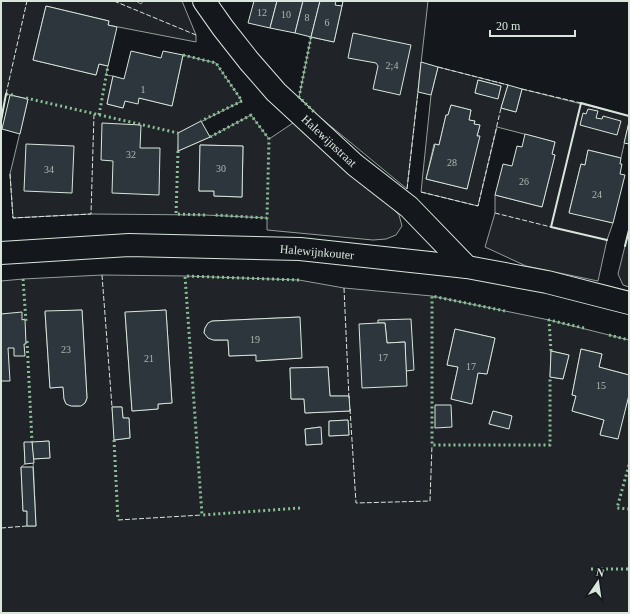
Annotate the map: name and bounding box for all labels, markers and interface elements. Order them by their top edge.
house number: 12 [257,7,267,18]
house number: 10 [281,9,291,20]
house number: 8 [305,12,310,23]
scale bar [490,12,575,38]
house number: 6 [325,17,330,28]
text: 20 m [496,19,521,33]
house number: 2;4 [386,60,398,71]
house number: 1 [141,84,146,95]
street label: Halewijnstraat [299,112,360,170]
house number: 32 [126,149,136,160]
house number: 28 [447,157,457,168]
house number: 30 [216,163,226,174]
house number: 34 [44,164,54,175]
house number: 26 [519,176,529,187]
house number: 24 [592,189,602,200]
street label: Halewijnkouter [279,242,355,262]
house number: 19 [250,334,260,345]
house number: 23 [61,344,71,355]
house number: 17 [378,352,388,363]
house number: 21 [144,353,154,364]
house number: 17 [466,361,476,372]
house number: 15 [596,380,606,391]
north arrow [578,562,618,602]
text: N [595,566,606,579]

